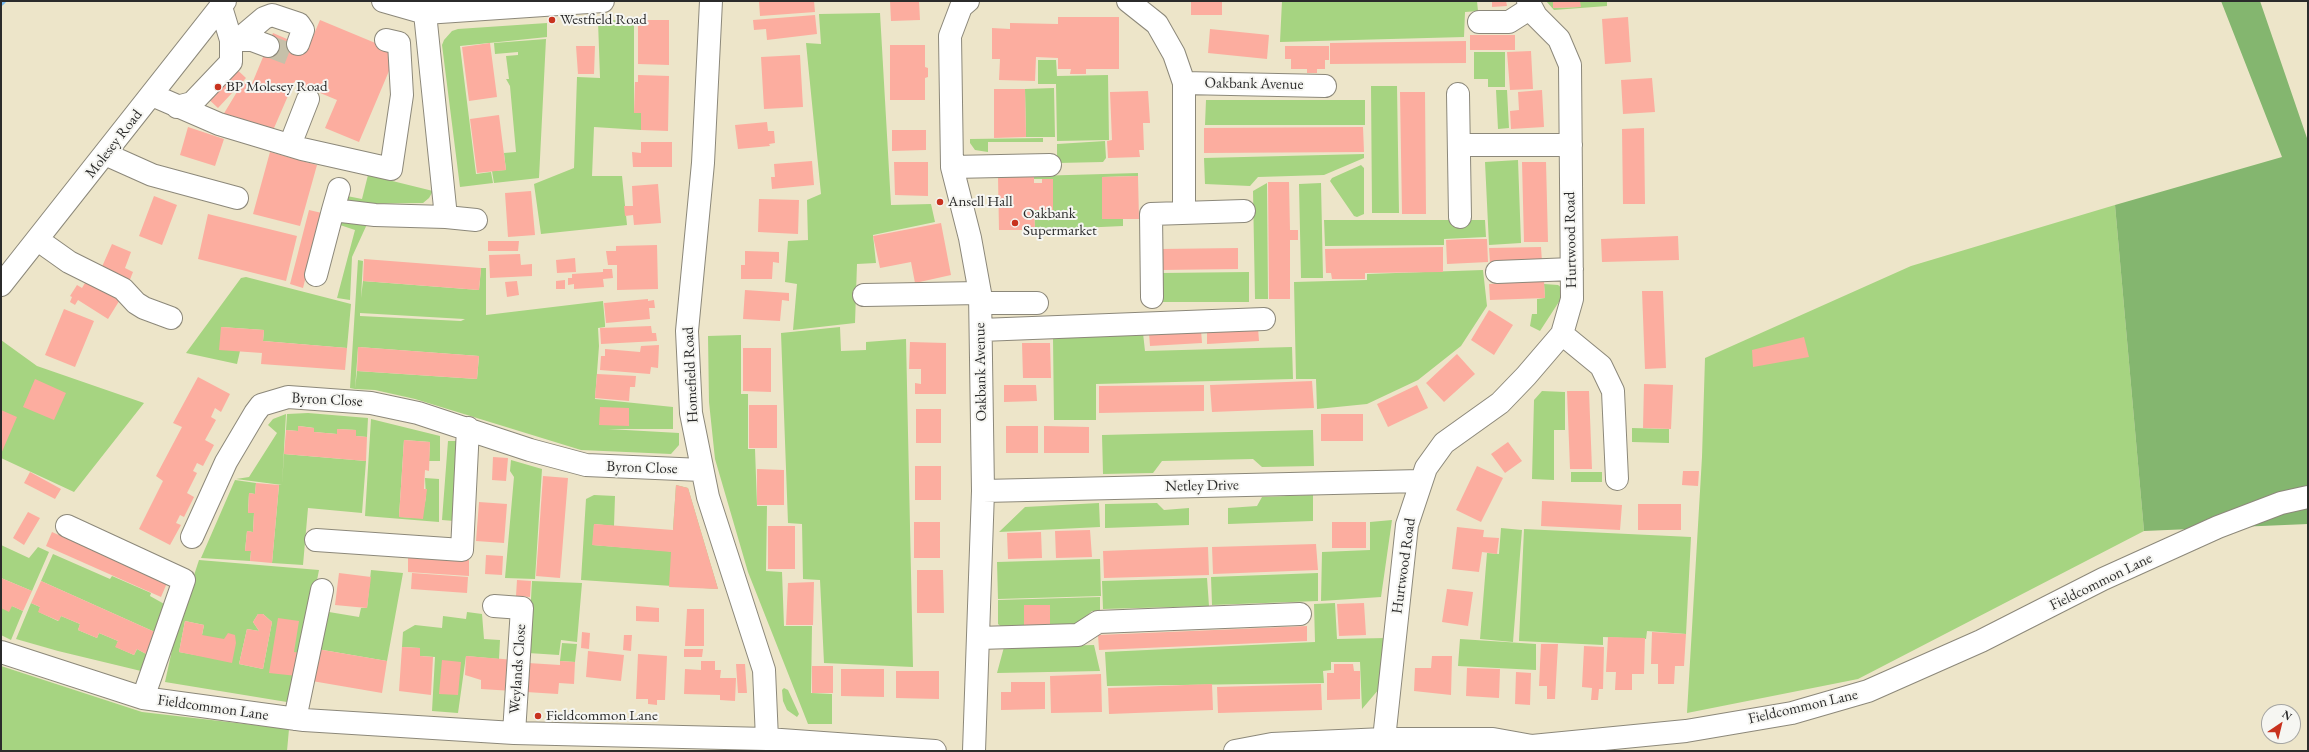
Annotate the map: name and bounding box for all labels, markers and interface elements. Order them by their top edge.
place label: Westfield Road [560,11,647,29]
marker: Westfield Road [547,15,557,25]
street label: Oakbank Avenue [1204,74,1304,94]
place label: BP Molesey Road [226,78,328,96]
marker: BP Molesey Road [213,82,223,92]
street label: Molesey Road [82,106,146,182]
street label: Hurtwood Road [1561,192,1581,288]
place label: Ansell Hall [948,193,1013,211]
marker: Ansell Hall [935,197,945,207]
place label: Oakbank Supermarket [1023,205,1097,240]
marker: Oakbank Supermarket [1010,218,1020,228]
street label: Oakbank Avenue [971,322,991,422]
street label: Homefield Road [679,326,703,424]
street label: Byron Close [291,389,363,411]
street label: Byron Close [606,458,678,478]
street label: Netley Drive [1165,476,1239,496]
street label: Hurtwood Road [1388,517,1420,615]
street label: Fieldcommon Lane [2047,549,2155,615]
street label: Weylands Close [506,623,530,715]
street label: Fieldcommon Lane [1746,686,1860,728]
street label: Fieldcommon Lane [156,691,270,725]
north arrow [2261,704,2301,744]
place label: Fieldcommon Lane [546,707,658,725]
text: N [2280,707,2295,723]
marker: Fieldcommon Lane [533,711,543,721]

